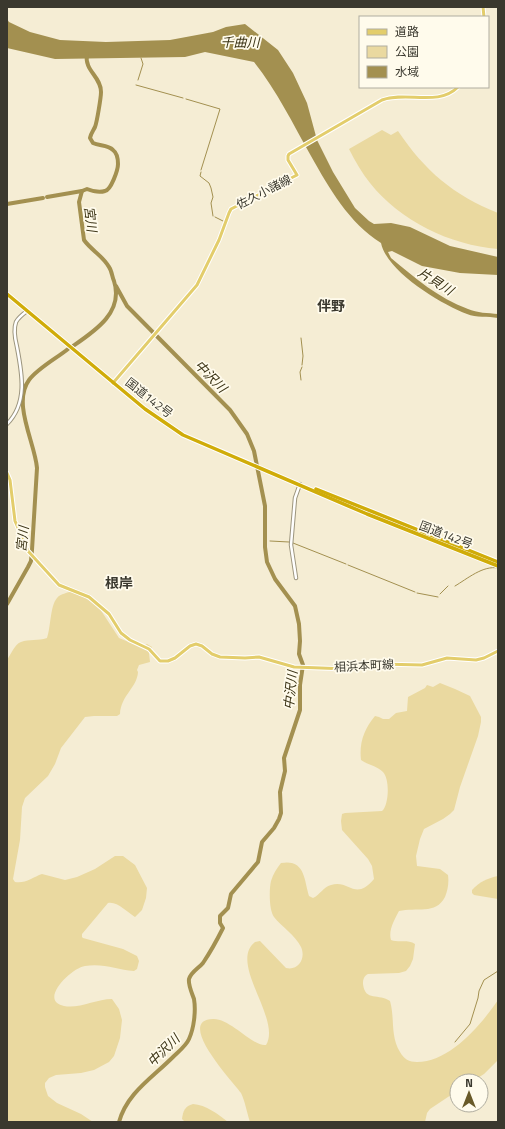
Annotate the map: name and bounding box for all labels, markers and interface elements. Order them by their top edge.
legend [359,16,489,88]
text: 道路 [395,22,419,41]
water label: 千曲川 [220,32,261,52]
text: 公園 [395,42,419,61]
text: 水域 [395,62,419,81]
street label: 佐久小諸線 [233,169,295,214]
water label: 宮川 [79,205,103,235]
water label: 片貝川 [414,262,460,301]
district label: 伴野 [317,295,345,316]
water label: 中沢川 [190,355,233,398]
street label: 国道142号 [121,373,177,422]
street label: 国道142号 [417,516,476,553]
water label: 宮川 [11,523,34,553]
district label: 根岸 [105,572,133,593]
street label: 相浜本町線 [334,654,394,677]
water label: 中沢川 [278,668,302,710]
water label: 中沢川 [142,1028,185,1071]
north arrow [449,1073,489,1113]
text: N [465,1075,473,1091]

